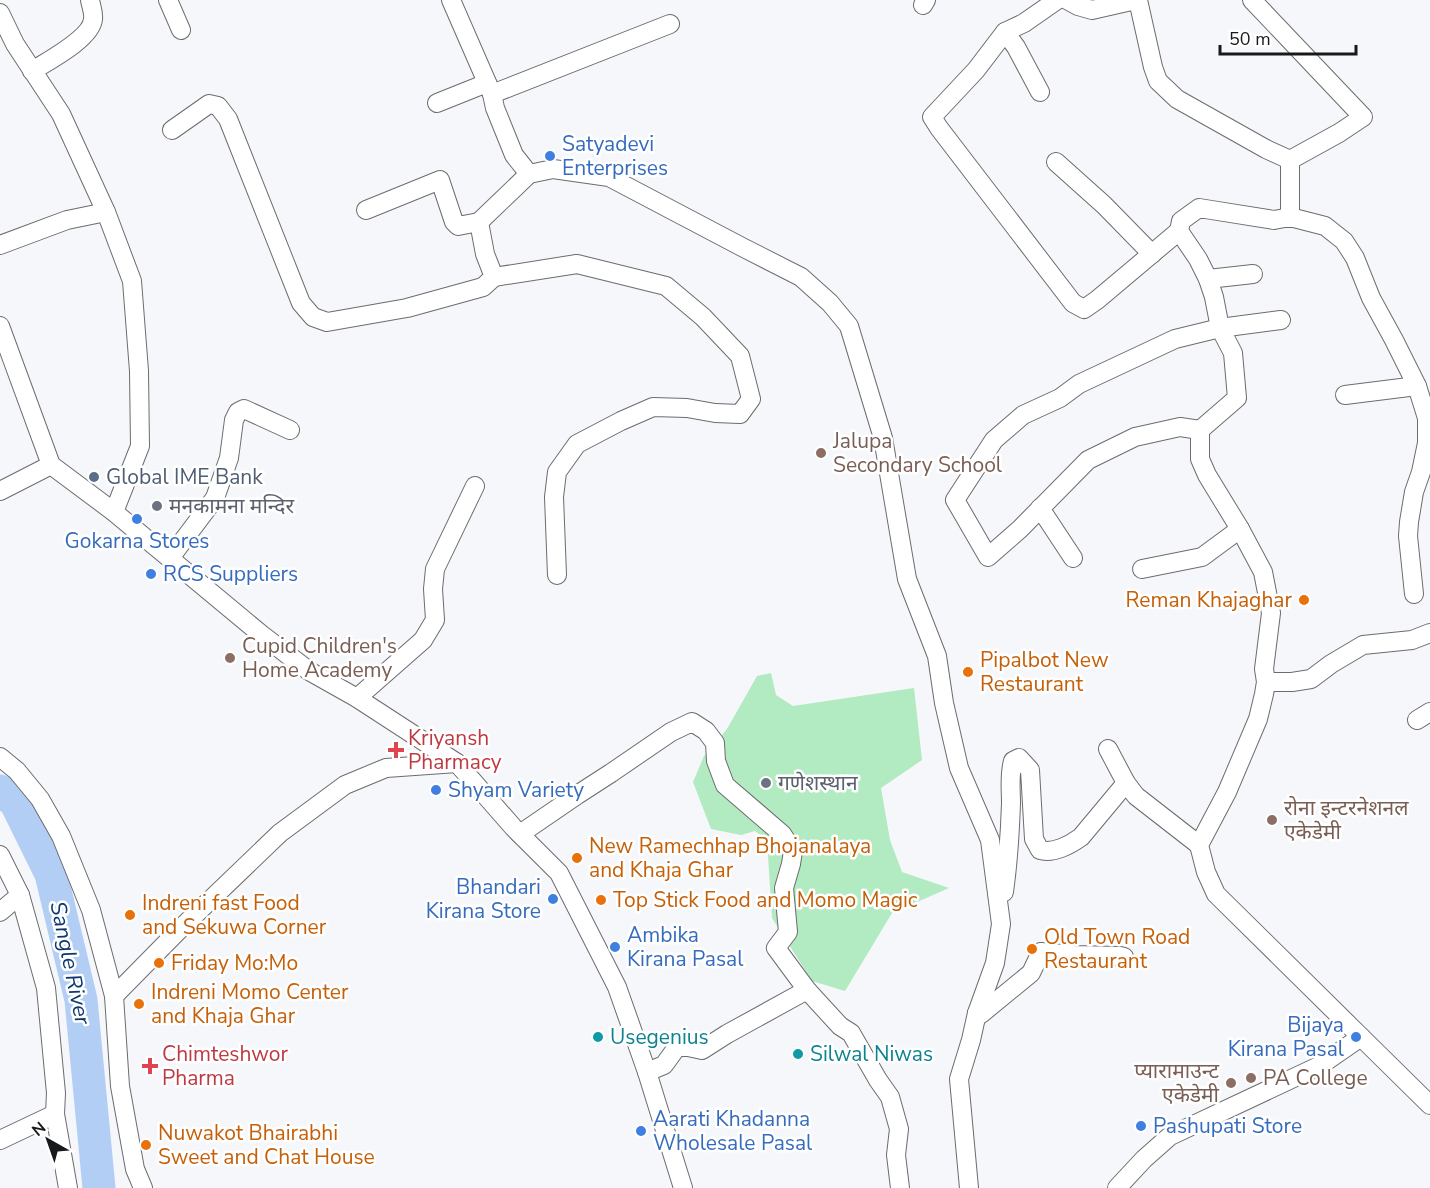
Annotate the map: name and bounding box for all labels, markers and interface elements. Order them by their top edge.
scale bar [1220,18,1356,56]
text: 50 m [1229,27,1271,51]
place label: Satyadevi Enterprises [562,130,668,182]
marker: Satyadevi Enterprises [543,149,557,163]
place label: Jalupa Secondary School [832,427,1003,479]
marker: Jalupa Secondary School [814,446,828,460]
place label: Global IME Bank [106,463,263,491]
marker: Global IME Bank [87,470,101,484]
place label: मनकामना मन्दिर [169,492,294,520]
marker: मनकामना मन्दिर [150,499,164,513]
marker: Gokarna Stores [130,512,144,526]
place label: Gokarna Stores [65,527,209,555]
place label: RCS Suppliers [163,560,298,588]
marker: RCS Suppliers [144,567,158,581]
place label: Reman Khajaghar [1125,586,1292,614]
marker: Reman Khajaghar [1297,593,1311,607]
place label: Cupid Children's Home Academy [242,632,397,684]
place label: Pipalbot New Restaurant [980,646,1109,698]
marker: Cupid Children's Home Academy [223,651,237,665]
marker: Pipalbot New Restaurant [961,665,975,679]
place label: Kriyansh Pharmacy [408,724,502,776]
marker: Kriyansh Pharmacy [389,743,403,757]
place label: गणेशस्थान [778,769,858,797]
place label: Shyam Variety [448,776,584,804]
marker: गणेशस्थान [759,776,773,790]
marker: Shyam Variety [429,783,443,797]
place label: रोना इन्टरनेशनल एकेडेमी [1284,794,1409,846]
marker: रोना इन्टरनेशनल एकेडेमी [1265,813,1279,827]
place label: New Ramechhap Bhojanalaya and Khaja Ghar [589,832,871,884]
marker: New Ramechhap Bhojanalaya and Khaja Ghar [570,851,584,865]
place label: Bhandari Kirana Store [426,873,541,925]
place label: Top Stick Food and Momo Magic [613,886,918,914]
place label: Indreni fast Food and Sekuwa Corner [142,889,327,941]
marker: Bhandari Kirana Store [546,892,560,906]
marker: Top Stick Food and Momo Magic [594,893,608,907]
water label: Sangle River [42,899,98,1028]
marker: Indreni fast Food and Sekuwa Corner [123,908,137,922]
place label: Ambika Kirana Pasal [627,921,744,973]
place label: Old Town Road Restaurant [1044,923,1190,975]
marker: Ambika Kirana Pasal [608,940,622,954]
marker: Old Town Road Restaurant [1025,942,1039,956]
place label: Friday Mo:Mo [171,949,298,977]
marker: Friday Mo:Mo [152,956,166,970]
place label: Indreni Momo Center and Khaja Ghar [151,978,349,1030]
marker: Indreni Momo Center and Khaja Ghar [132,997,146,1011]
place label: Bijaya Kirana Pasal [1228,1011,1345,1063]
place label: Usegenius [610,1023,709,1051]
marker: Usegenius [591,1030,605,1044]
marker: Bijaya Kirana Pasal [1349,1030,1363,1044]
place label: Chimteshwor Pharma [162,1040,288,1092]
place label: Silwal Niwas [810,1040,933,1068]
marker: Silwal Niwas [791,1047,805,1061]
place label: प्यारामाउन्ट एकेडेमी [1134,1057,1220,1109]
marker: Chimteshwor Pharma [143,1059,157,1073]
place label: PA College [1263,1064,1368,1092]
marker: PA College [1244,1071,1258,1085]
marker: प्यारामाउन्ट एकेडेमी [1224,1076,1238,1090]
place label: Aarati Khadanna Wholesale Pasal [653,1105,813,1157]
north arrow [18,1110,78,1170]
place label: Pashupati Store [1153,1112,1302,1140]
text: N [27,1117,51,1142]
place label: Nuwakot Bhairabhi Sweet and Chat House [158,1119,375,1171]
marker: Pashupati Store [1134,1119,1148,1133]
marker: Aarati Khadanna Wholesale Pasal [634,1124,648,1138]
marker: Nuwakot Bhairabhi Sweet and Chat House [139,1138,153,1152]

